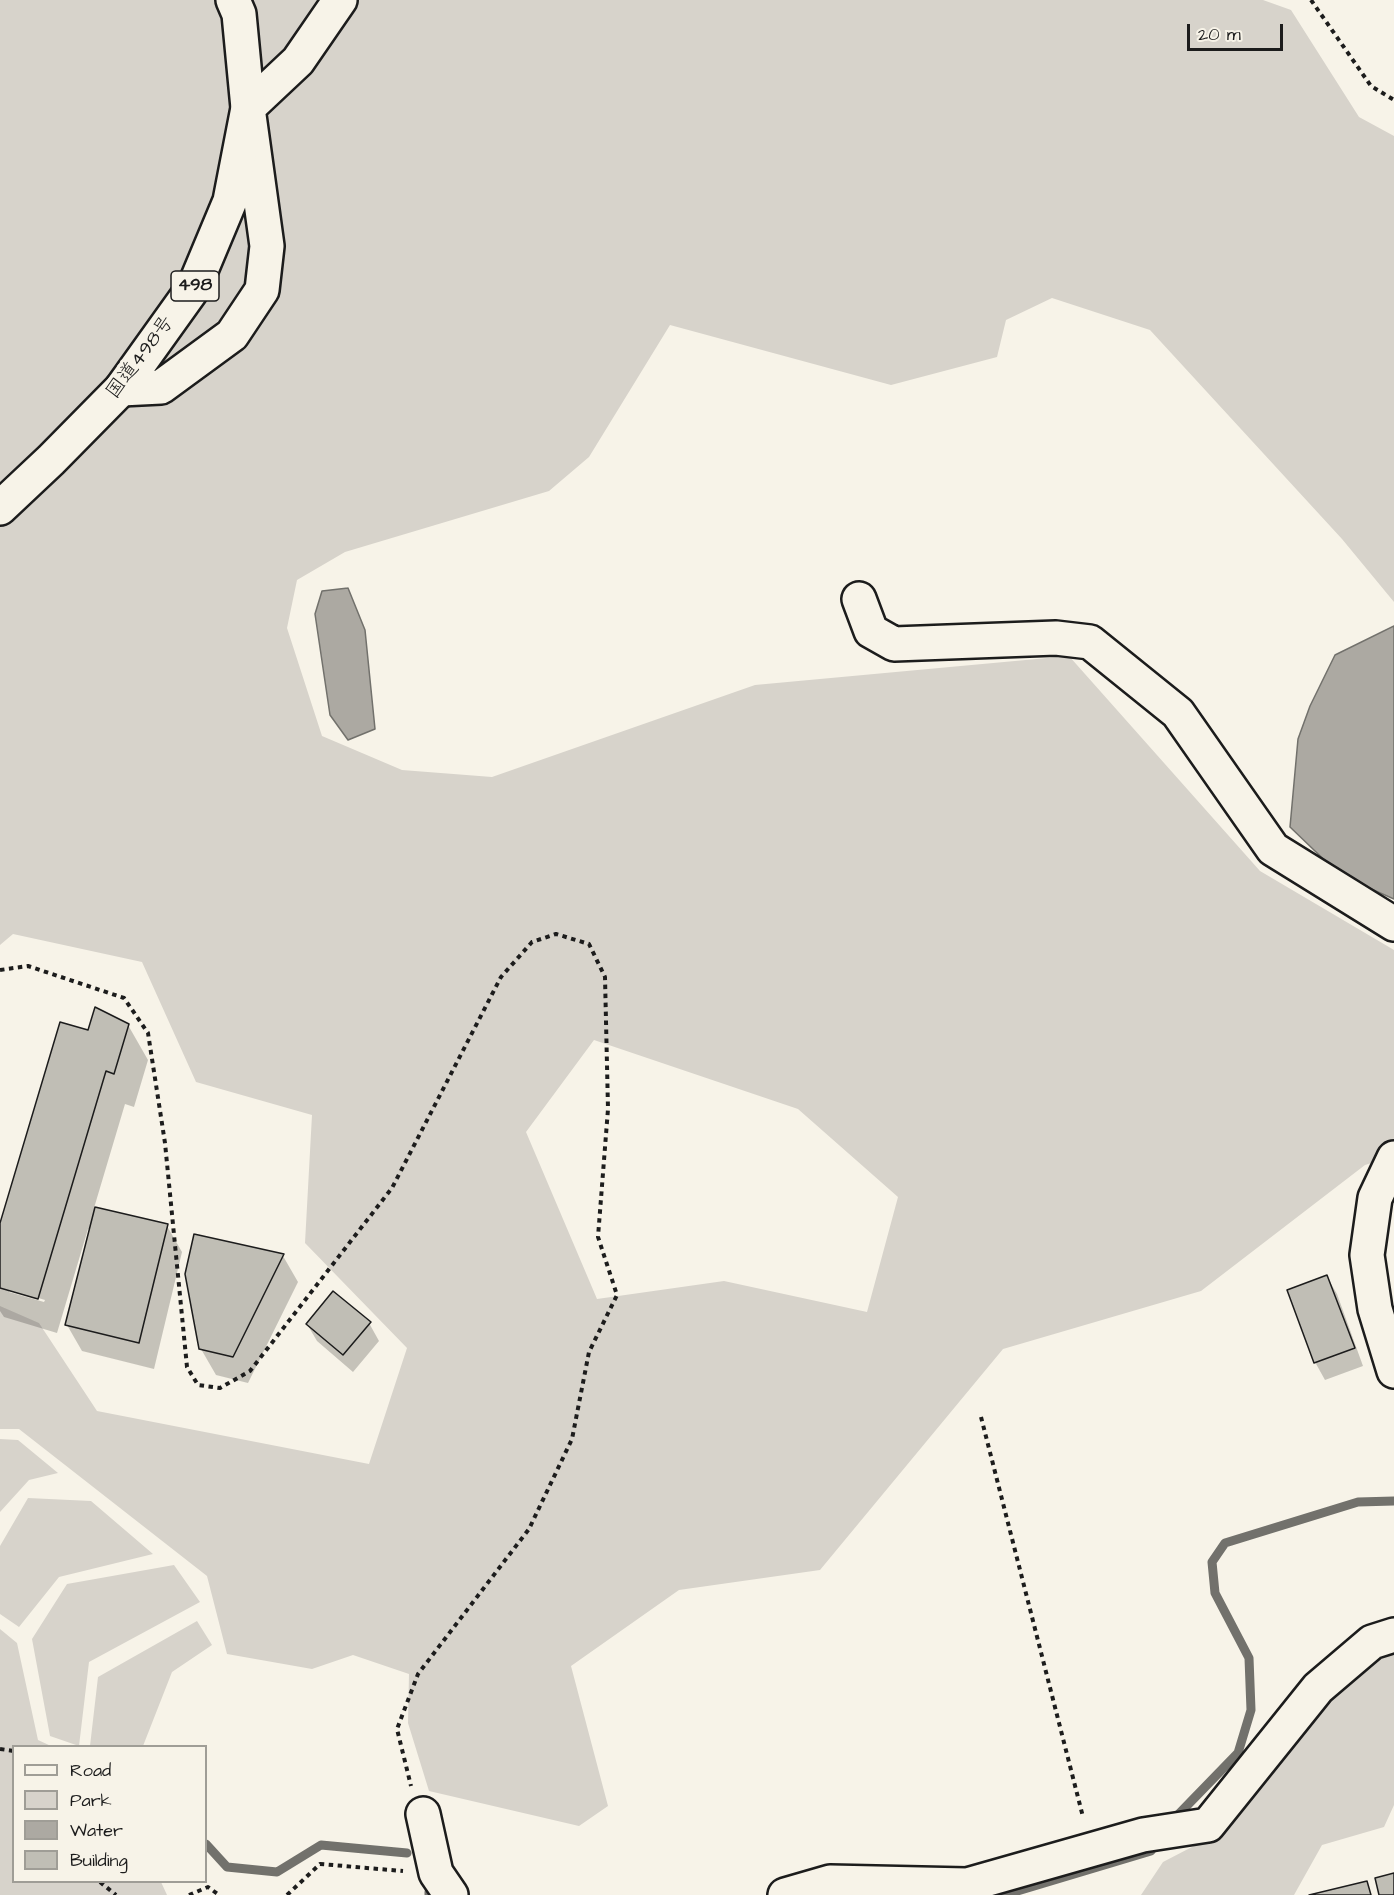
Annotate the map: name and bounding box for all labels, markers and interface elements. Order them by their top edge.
scale bar [1190,12,1286,50]
text: 20 m [1198,22,1241,47]
road number: 498 [171,271,219,301]
street label: 国道498号 [102,312,180,404]
legend [12,1745,207,1883]
text: Road [70,1758,111,1783]
text: Park [70,1788,112,1813]
text: Water [70,1818,123,1843]
text: Building [70,1848,128,1873]

